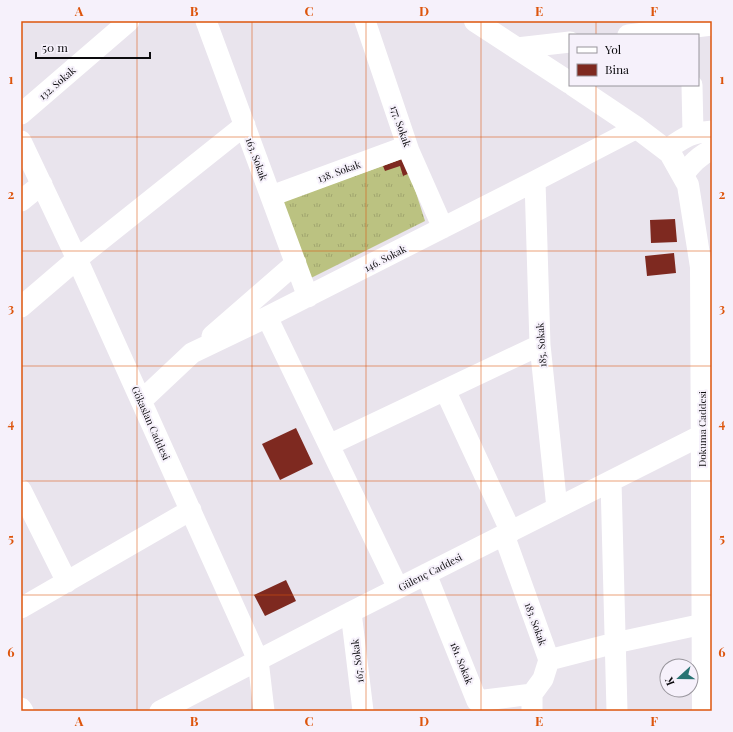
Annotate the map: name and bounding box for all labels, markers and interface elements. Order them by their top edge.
text: A [74,2,84,19]
text: B [190,2,199,19]
text: C [304,2,314,19]
text: D [419,2,429,19]
text: E [535,2,543,19]
text: F [650,2,658,19]
scale bar [36,34,150,60]
legend [569,34,699,86]
text: 50 m [42,39,68,55]
text: Yol [604,41,622,57]
text: Bina [605,61,629,77]
street label: 132. Sokak [36,63,79,103]
text: 1 [9,70,14,87]
text: 1 [720,70,725,87]
street label: 177. Sokak [387,103,415,149]
street label: 163. Sokak [243,135,271,183]
street label: 138. Sokak [315,157,363,185]
text: 2 [8,185,15,202]
text: 2 [719,185,726,202]
street label: 146. Sokak [362,241,409,275]
text: 3 [8,299,14,316]
text: 3 [719,299,725,316]
street label: 185. Sokak [532,322,550,368]
street label: Gökaslan Caddesi [128,384,174,462]
street label: Dokuma Caddesi [695,391,709,467]
text: 4 [8,414,15,431]
text: 4 [719,414,726,431]
text: 5 [8,529,14,546]
text: 5 [719,529,725,546]
street label: Gülenç Caddesi [396,550,464,594]
street label: 183. Sokak [522,600,550,648]
street label: 167. Sokak [347,638,367,684]
street label: 181. Sokak [447,640,477,687]
text: 6 [7,643,15,660]
text: 6 [718,643,726,660]
north arrow [659,658,699,698]
text: K [661,675,678,688]
text: A [74,712,84,729]
text: B [190,712,199,729]
text: C [304,712,314,729]
text: D [419,712,429,729]
text: E [535,712,543,729]
text: F [650,712,658,729]

